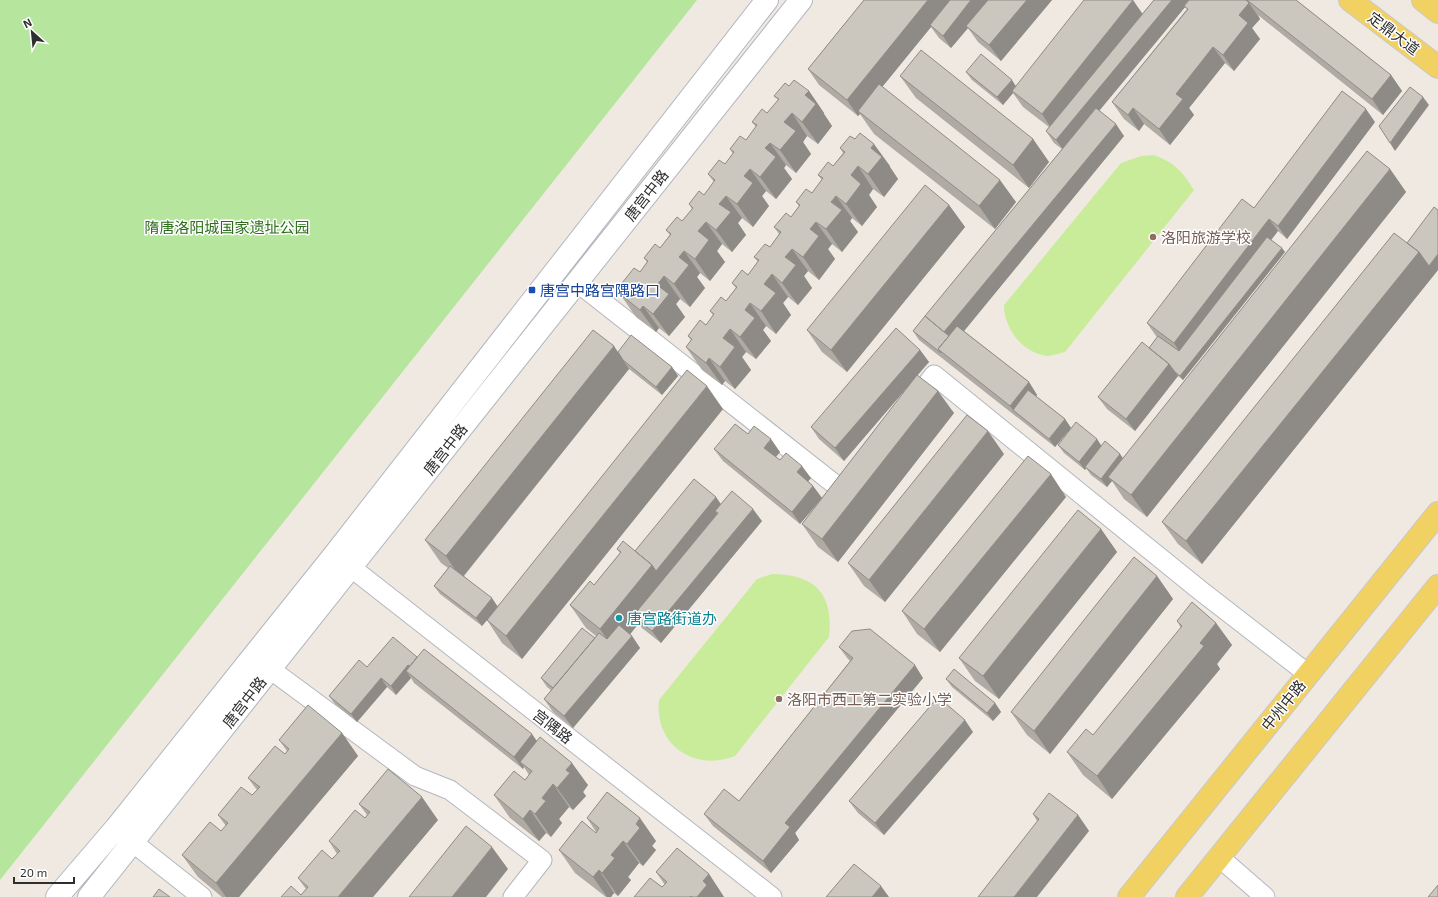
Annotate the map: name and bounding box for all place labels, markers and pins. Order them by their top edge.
place label: 洛阳旅游学校 [1161,228,1251,246]
marker: 洛阳旅游学校 [1148,232,1158,242]
place label: 唐宫中路宫隅路口 [540,281,660,299]
marker: 唐宫中路宫隅路口 [527,285,537,295]
place label: 唐宫路街道办 [627,609,717,627]
marker: 唐宫路街道办 [614,613,624,623]
place label: 洛阳市西工第二实验小学 [787,690,952,708]
marker: 洛阳市西工第二实验小学 [774,694,784,704]

